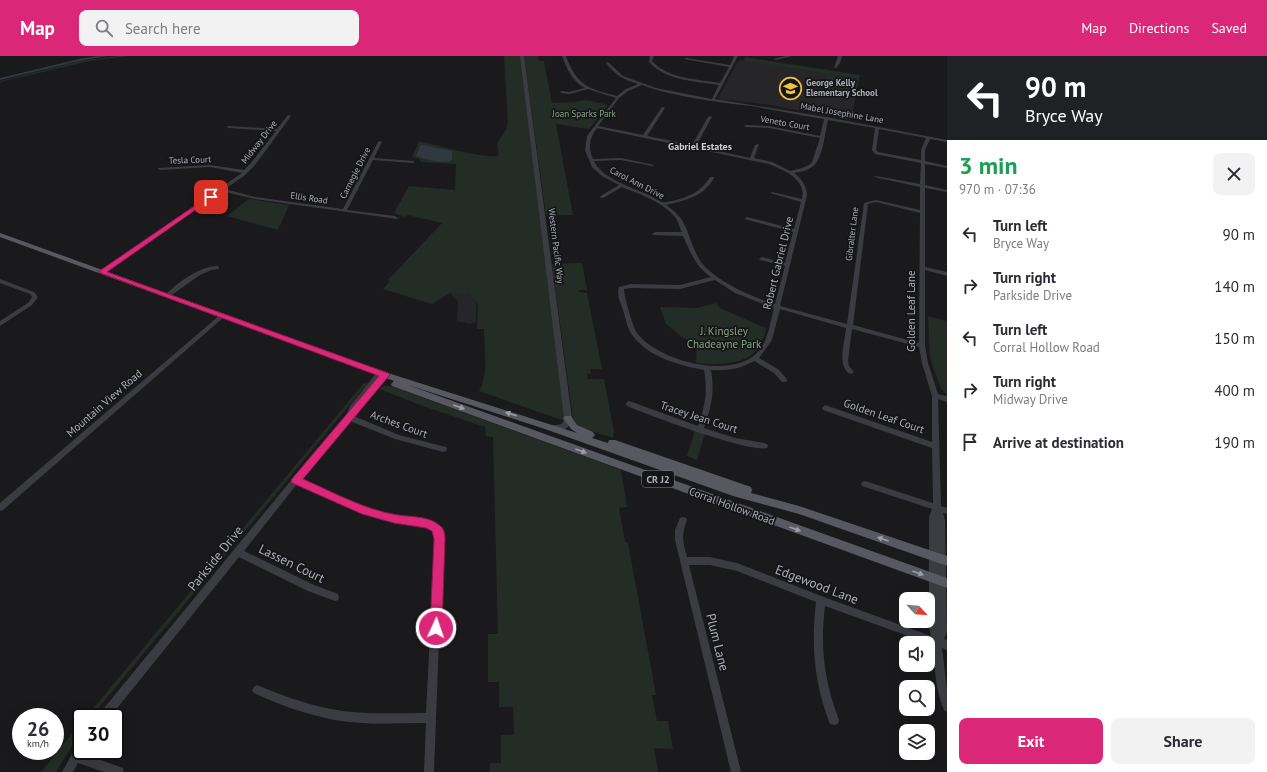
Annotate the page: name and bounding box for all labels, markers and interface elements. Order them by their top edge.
search box [79,10,359,46]
text: Map [20,16,55,40]
icon: search [93,17,115,39]
text: Search here [125,19,201,38]
text: Map [1081,19,1107,37]
text: Directions [1129,19,1189,37]
text: Saved [1211,19,1247,37]
text: 90 m [1025,68,1086,105]
icon: left [959,72,1011,124]
school or university icon: George Kelly Elementary School [777,75,803,101]
place label: George Kelly Elementary School [806,77,878,98]
street label: Mabel Josephine Lane [800,100,885,125]
text: Bryce Way [1025,104,1103,127]
park label: Joan Sparks Park [551,108,616,119]
street label: Veneto Court [759,113,811,132]
street label: Midway Drive [238,118,279,166]
district label: Gabriel Estates [668,140,732,153]
street label: Carnegie Drive [337,145,372,200]
text: 3 min [959,150,1018,181]
street label: Tesla Court [169,153,211,166]
button: close [1213,153,1255,195]
street label: Carol Ann Drive [608,164,667,201]
pin [194,180,228,214]
text: 970 m · 07:36 [959,181,1036,198]
icon: arrive [200,186,222,208]
street label: Ellis Road [290,189,329,206]
street label: Gibralter Lane [843,206,860,262]
street label: Western Pacific Way [546,208,567,285]
street label: Robert Gabriel Drive [760,215,796,311]
text: Turn left [993,216,1047,235]
icon: left [959,223,981,245]
text: 90 m [1222,225,1255,244]
text: Bryce Way [993,235,1049,252]
text: Turn right [993,268,1056,287]
street label: Golden Leaf Lane [904,270,918,352]
icon: right [959,275,981,297]
text: 140 m [1214,277,1255,296]
text: Parkside Drive [993,287,1072,304]
text: Turn left [993,320,1047,339]
park label: J. Kingsley Chadeayne Park [687,324,762,351]
icon: left [959,327,981,349]
text: 150 m [1214,329,1255,348]
text: Corral Hollow Road [993,339,1100,356]
street label: Mountain View Road [63,366,145,440]
text: Turn right [993,372,1056,391]
icon: right [959,379,981,401]
text: 400 m [1214,381,1255,400]
text: Midway Drive [993,391,1068,408]
street label: Golden Leaf Court [842,396,926,436]
street label: Tracey Jean Court [659,398,740,436]
one-way arrow [453,404,465,410]
street label: Arches Court [368,407,430,441]
one-way arrow [505,411,517,417]
icon: arrive [959,431,981,453]
text: Arrive at destination [993,433,1124,452]
text: 190 m [1214,433,1255,452]
one-way arrow [575,449,587,455]
road number: CR J2 [642,471,674,487]
street label: Corral Hollow Road [687,484,777,528]
street label: Parkside Drive [184,522,247,594]
one-way arrow [790,526,802,532]
one-way arrow [877,536,889,542]
street label: Lassen Court [256,540,328,587]
street label: Edgewood Lane [773,561,861,608]
one-way arrow [912,570,924,576]
north arrow [899,592,935,628]
map controls [899,592,935,760]
position arrow [415,607,457,649]
street label: Plum Lane [702,612,733,673]
button: sound [899,636,935,672]
button: search [899,680,935,716]
speed limit sign: 30 [72,708,124,760]
text: 26 [27,716,49,742]
button: Exit [959,718,1103,764]
button: Share [1111,718,1255,764]
button: layers [899,724,935,760]
text: km/h [27,737,49,750]

